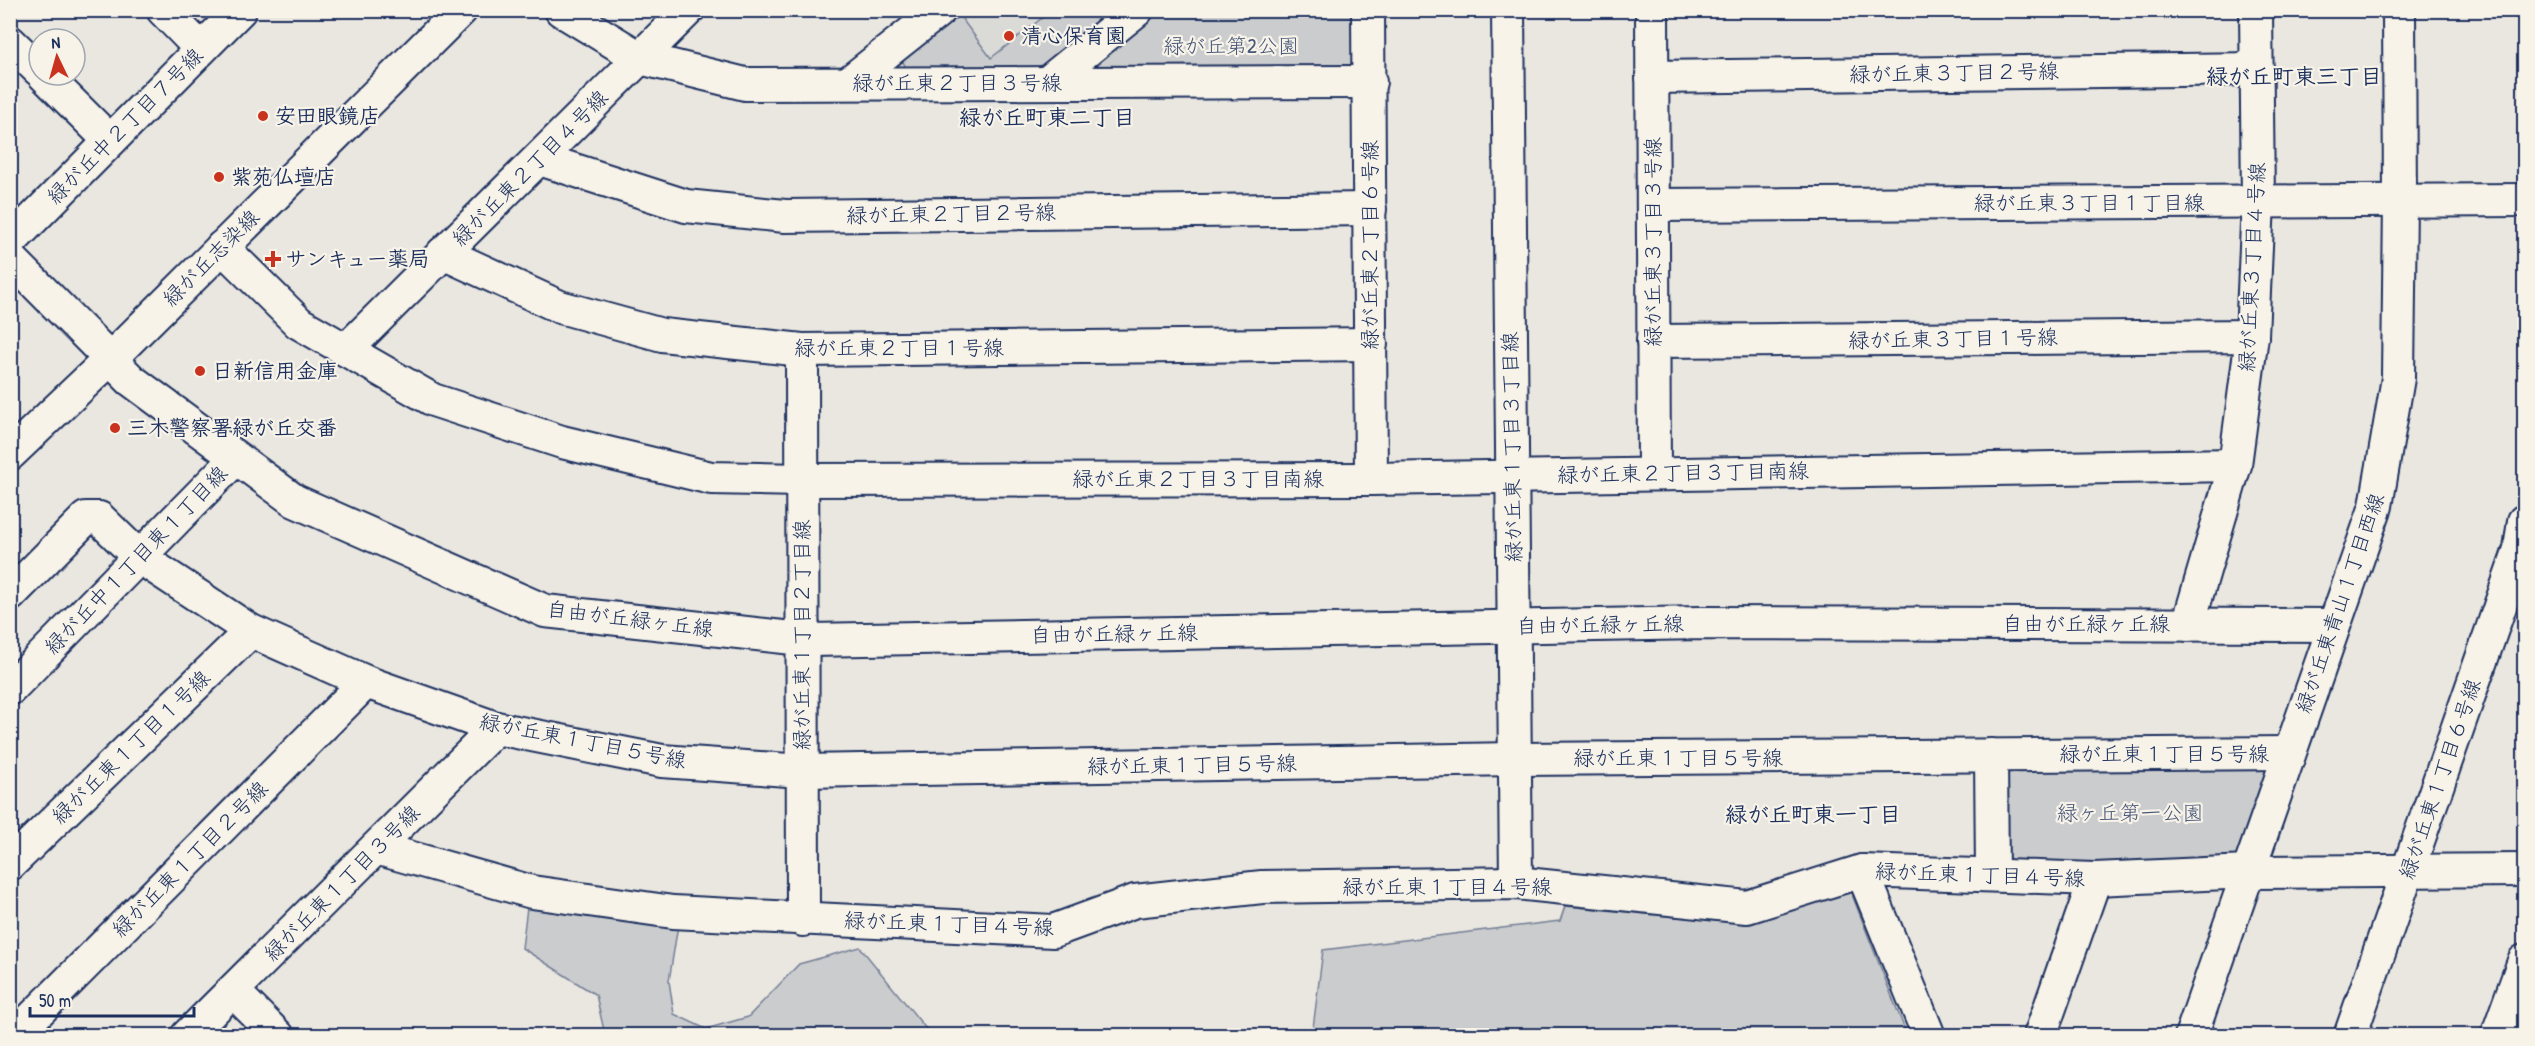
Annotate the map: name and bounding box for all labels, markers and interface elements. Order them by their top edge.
place label: 清心保育園 [1021,21,1126,50]
north arrow [27,27,87,87]
marker: 清心保育園 [1002,29,1016,43]
text: N [50,31,61,53]
park label: 緑が丘第2公園 [1163,31,1299,60]
street label: 緑が丘中２丁目７号線 [40,41,209,210]
street label: 緑が丘東３丁目２号線 [1849,56,2059,89]
district label: 緑が丘町東三丁目 [2206,61,2382,91]
street label: 緑が丘東２丁目３号線 [852,68,1062,97]
street label: 緑が丘東２丁目４号線 [445,83,614,252]
place label: 安田眼鏡店 [275,101,380,130]
district label: 緑が丘町東二丁目 [959,102,1135,132]
marker: 安田眼鏡店 [256,109,270,123]
street label: 緑が丘東３丁目３号線 [1638,137,1667,347]
street label: 緑が丘東２丁目６号線 [1355,140,1384,350]
street label: 緑が丘東３丁目４号線 [2232,161,2271,373]
place label: 紫苑仏壇店 [231,162,336,191]
marker: 紫苑仏壇店 [212,170,226,184]
street label: 緑が丘東３丁目１丁目線 [1974,188,2205,217]
street label: 緑が丘東２丁目２号線 [846,197,1056,230]
street label: 緑が丘志染線 [156,203,265,312]
place label: サンキュー薬局 [285,244,429,273]
marker: サンキュー薬局 [266,252,280,266]
street label: 緑が丘東３丁目１号線 [1848,322,2058,355]
street label: 緑が丘東１丁目３丁目線 [1495,331,1528,563]
street label: 緑が丘東２丁目１号線 [794,333,1004,362]
place label: 日新信用金庫 [212,356,338,385]
marker: 日新信用金庫 [193,364,207,378]
place label: 三木警察署緑が丘交番 [127,413,337,442]
marker: 三木警察署緑が丘交番 [108,421,122,435]
street label: 緑が丘東２丁目３丁目南線 [1557,456,1809,489]
street label: 緑が丘中１丁目東１丁目線 [38,459,234,660]
street label: 緑が丘東２丁目３丁目南線 [1072,464,1324,493]
street label: 緑が丘東青山１丁目西線 [2288,489,2391,717]
street label: 緑が丘東１丁目２丁目線 [787,520,816,751]
street label: 自由が丘緑ヶ丘線 [545,594,715,643]
street label: 自由が丘緑ヶ丘線 [1516,609,1684,640]
street label: 自由が丘緑ヶ丘線 [2002,609,2170,638]
street label: 自由が丘緑ヶ丘線 [1030,618,1198,649]
street label: 緑が丘東１丁目１号線 [45,663,216,830]
street label: 緑が丘東１丁目６号線 [2392,675,2487,883]
street label: 緑が丘東１丁目５号線 [477,706,689,775]
street label: 緑が丘東１丁目５号線 [2059,739,2269,768]
street label: 緑が丘東１丁目５号線 [1573,743,1783,772]
street label: 緑が丘東１丁目５号線 [1087,748,1297,781]
street label: 緑が丘東１丁目２号線 [105,774,274,943]
street label: 緑が丘東１丁目３号線 [257,798,426,967]
park label: 緑ヶ丘第一公園 [2057,798,2204,827]
district label: 緑が丘町東一丁目 [1725,799,1901,829]
street label: 緑が丘東１丁目４号線 [1875,856,2085,893]
street label: 緑が丘東１丁目４号線 [1342,872,1552,901]
street label: 緑が丘東１丁目４号線 [844,905,1054,942]
scale bar [30,980,194,1018]
text: 50 m [39,988,71,1013]

